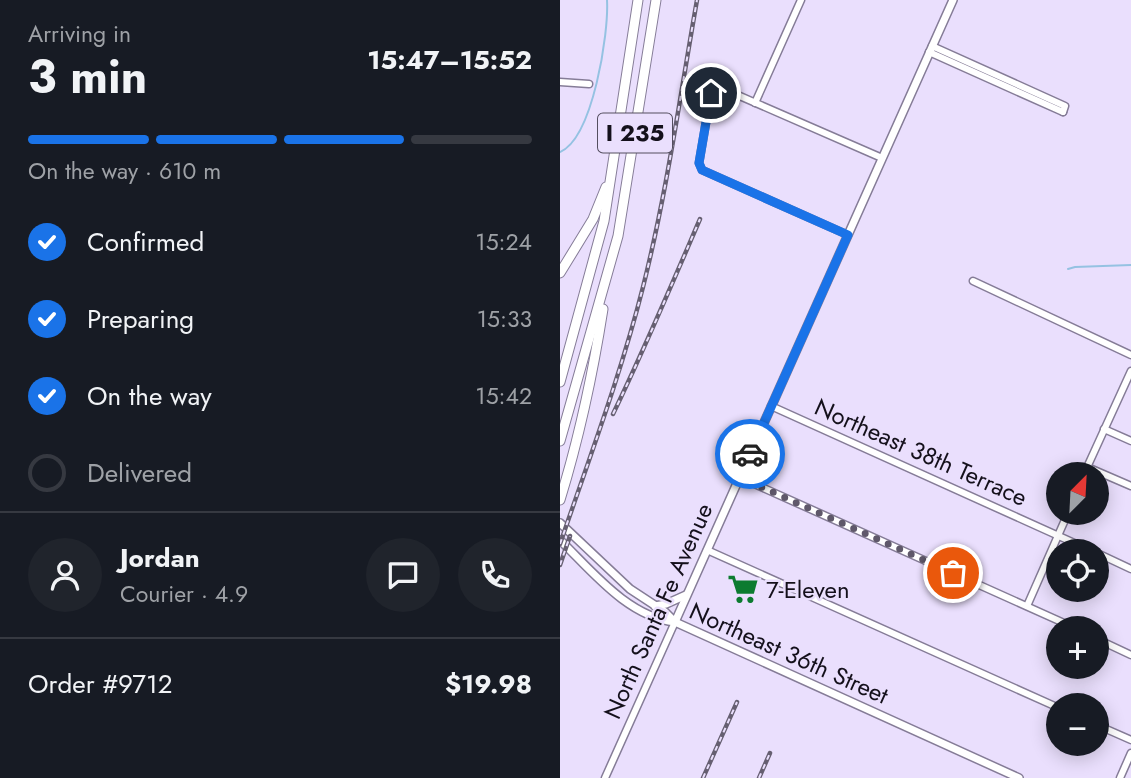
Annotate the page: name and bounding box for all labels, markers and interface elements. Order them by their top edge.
text: Arriving in [28,17,131,51]
text: 15:47–15:52 [367,41,532,79]
text: 3 min [28,44,147,110]
pin [681,63,741,123]
icon: home [692,74,730,112]
road number: I 235 [598,114,672,152]
text: On the way · 610 m [28,154,221,188]
icon: check [28,223,66,261]
text: Confirmed [87,223,204,261]
text: 15:24 [475,225,532,259]
icon: check [28,300,66,338]
text: Preparing [87,300,194,338]
text: 15:33 [477,302,532,336]
icon: check [28,377,66,415]
text: On the way [87,377,212,415]
text: 15:42 [475,379,532,413]
street label: Northeast 38th Terrace [809,389,1033,515]
courier [715,419,785,489]
icon: car [731,435,769,473]
text: Delivered [87,454,192,492]
north arrow [1046,462,1110,525]
map controls [1046,462,1109,756]
street label: North Santa Fe Avenue [595,497,721,725]
button: person [28,538,102,612]
button: chat [366,538,440,612]
button: phone [458,538,532,612]
text: Jordan [120,539,200,577]
button: locate [1046,539,1109,602]
pin [923,543,983,603]
icon: bag [934,554,972,592]
supermarket icon: 7-Eleven [726,572,760,606]
place label: 7-Eleven [766,572,850,607]
text: Courier · 4.9 [120,577,248,611]
street label: Northeast 36th Street [684,593,894,713]
button: + [1046,616,1109,679]
text: Order #9712 [28,665,172,703]
text: $19.98 [445,665,532,703]
button: − [1046,693,1109,756]

